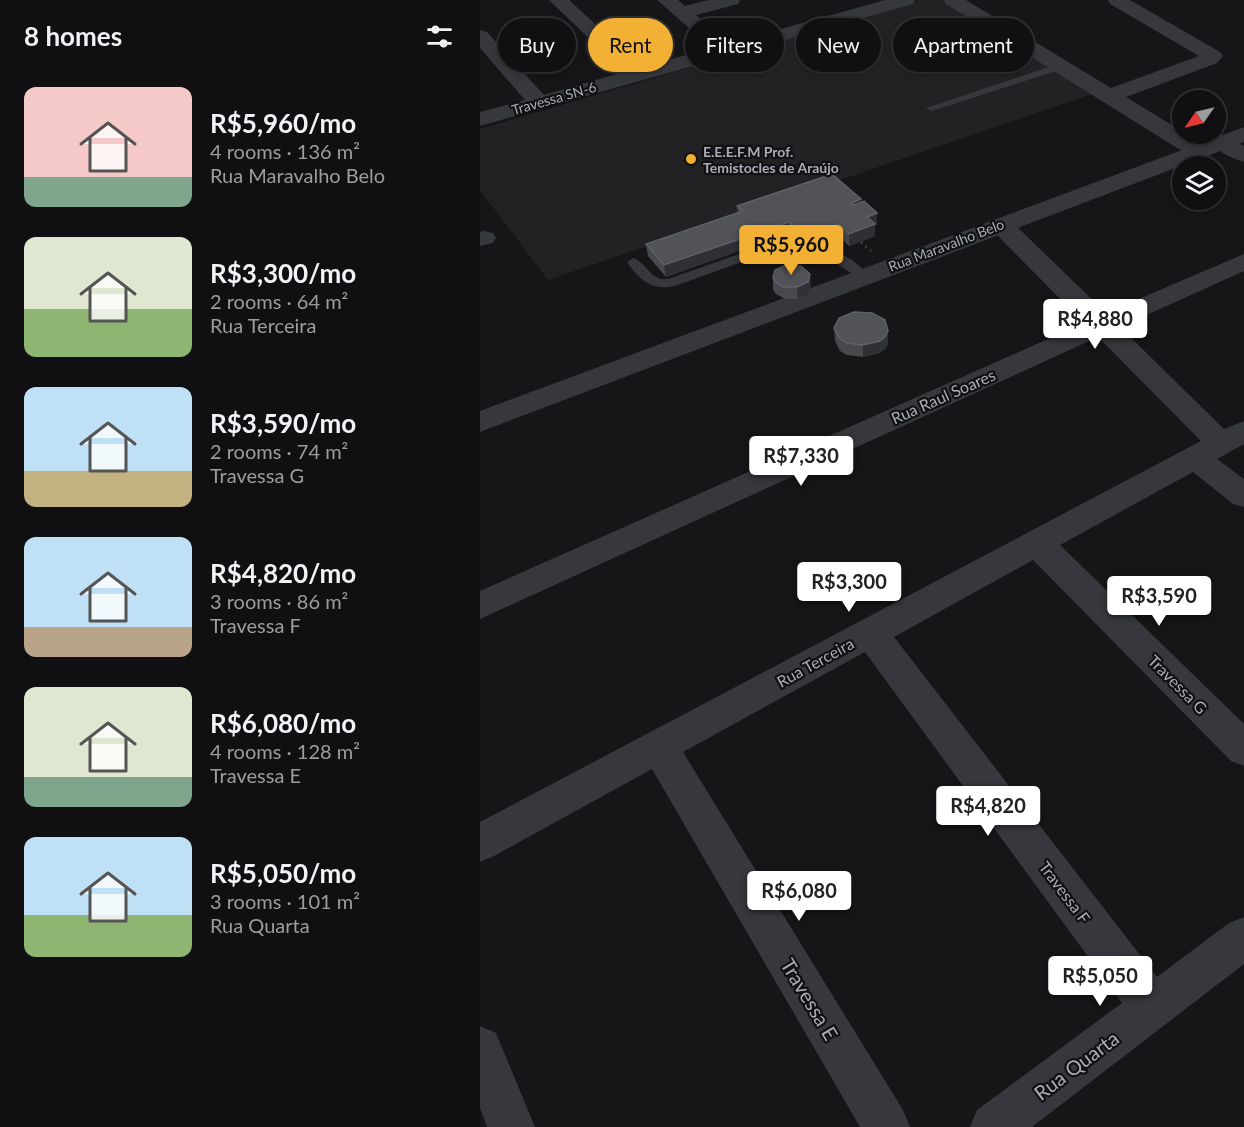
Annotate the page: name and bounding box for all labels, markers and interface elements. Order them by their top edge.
chip: Buy [498,18,576,72]
chip: Rent [588,18,673,72]
chip: Filters [685,18,784,72]
chip: New [796,18,881,72]
chip: Apartment [893,18,1034,72]
text: 8 homes [24,20,122,52]
icon: filters [423,20,456,53]
street label: Travessa SN-6 [510,78,598,118]
north arrow [1172,90,1226,144]
map controls [1172,90,1226,210]
text: R$5,960/mo [210,107,356,139]
icon: home [72,111,144,183]
text: 4 rooms · 136 m² [210,139,360,163]
place label: E.E.E.F.M Prof. Temistocles de Araújo [703,143,839,176]
marker: E.E.E.F.M Prof. Temistocles de Araújo [684,152,698,166]
button: layers [1172,156,1226,210]
text: Rua Maravalho Belo [210,163,385,187]
street label: Rua Maravalho Belo [886,215,1006,275]
pin: R$5,960 [736,225,846,276]
text: R$5,960 [753,232,829,256]
text: R$3,300/mo [210,257,356,289]
icon: home [72,261,144,333]
text: 2 rooms · 64 m² [210,289,348,313]
pin: R$4,880 [1040,299,1150,350]
text: R$4,880 [1057,306,1133,330]
text: Rua Terceira [210,313,316,337]
street label: Rua Raul Soares [888,365,998,427]
text: R$3,590/mo [210,407,356,439]
icon: home [72,411,144,483]
pin: R$7,330 [746,436,856,487]
text: 2 rooms · 74 m² [210,439,348,463]
text: R$7,330 [763,443,839,467]
text: Travessa G [210,463,304,487]
text: R$4,820/mo [210,557,356,589]
icon: home [72,561,144,633]
pin: R$3,300 [794,562,904,613]
text: R$3,300 [811,569,887,593]
pin: R$3,590 [1104,576,1214,627]
text: R$3,590 [1121,583,1197,607]
text: 3 rooms · 86 m² [210,589,348,613]
text: Travessa F [210,613,301,637]
street label: Rua Terceira [773,633,857,691]
street label: Travessa G [1145,651,1211,717]
text: R$6,080/mo [210,707,356,739]
icon: home [72,711,144,783]
text: 4 rooms · 128 m² [210,739,360,763]
text: Travessa E [210,763,301,787]
pin: R$4,820 [933,786,1043,837]
text: R$4,820 [950,793,1026,817]
text: R$5,050/mo [210,857,356,889]
street label: Travessa F [1036,857,1094,927]
icon: home [72,861,144,933]
pin: R$6,080 [744,871,854,922]
text: R$6,080 [761,878,837,902]
text: 3 rooms · 101 m² [210,889,360,913]
text: Rua Quarta [210,913,310,937]
street label: Travessa E [776,954,844,1044]
pin: R$5,050 [1045,956,1155,1007]
text: R$5,050 [1062,963,1138,987]
street label: Rua Quarta [1029,1025,1123,1105]

